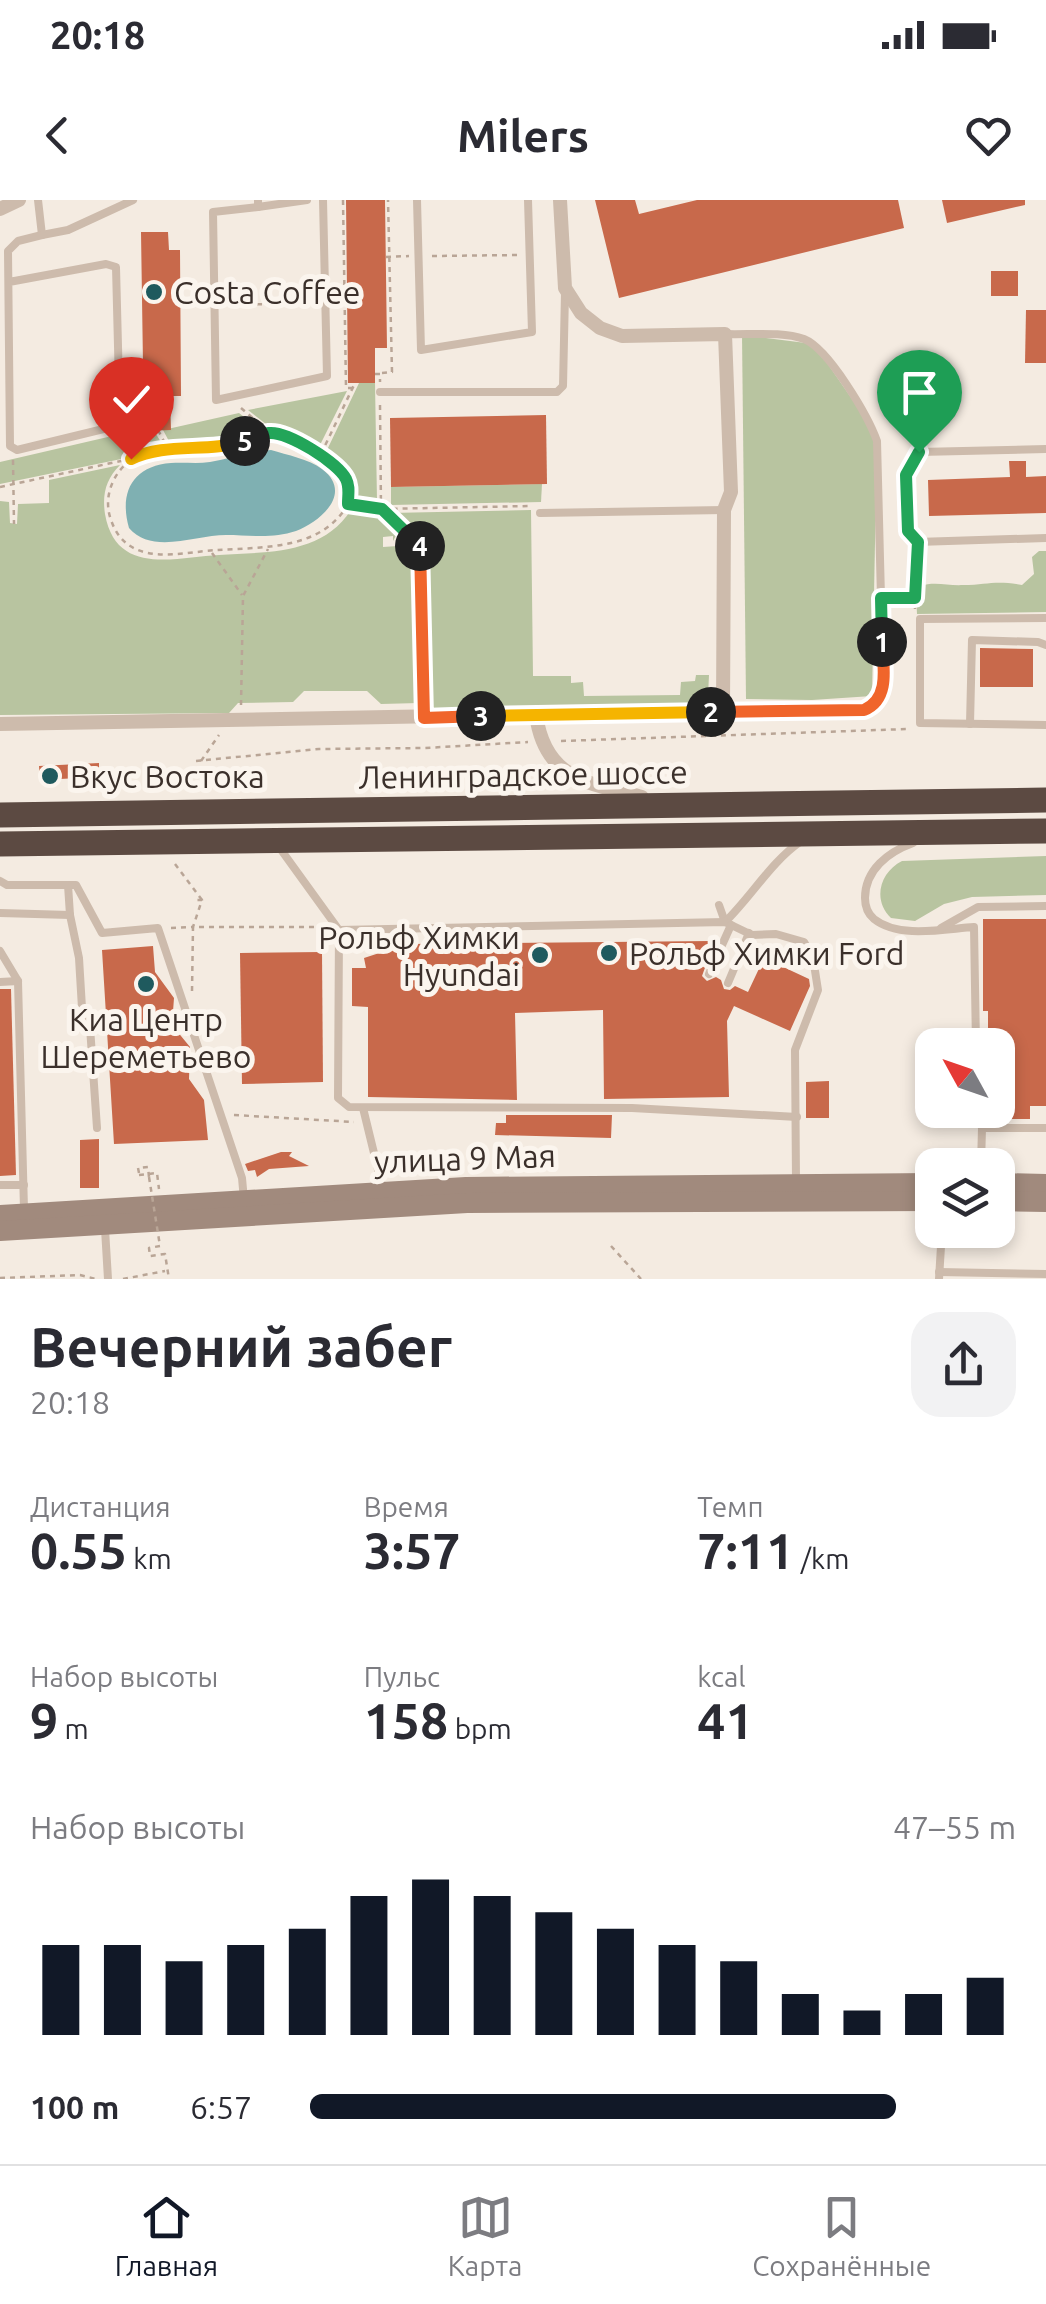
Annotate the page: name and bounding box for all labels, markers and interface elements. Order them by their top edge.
text: 20:18 [50,14,145,56]
icon: back [30,108,85,163]
icon: heart [961,108,1016,163]
text: Milers [457,110,589,161]
place label: Costa Coffee [174,274,360,310]
marker: Costa Coffee [143,281,165,303]
pin [877,350,962,453]
pin [89,357,174,460]
icon: arrive [892,365,947,420]
icon: check [104,372,159,427]
pin: 5 [220,416,270,466]
text: 5 [237,425,253,456]
pin: 4 [395,521,445,571]
text: 4 [412,530,428,561]
pin: 1 [857,617,907,667]
text: 1 [874,626,890,657]
pin: 2 [686,687,736,737]
pin: 3 [456,691,506,741]
text: 2 [703,696,719,727]
text: 3 [473,700,489,731]
street label: Ленинградское шоссе [358,753,688,795]
place label: Вкус Востока [70,758,265,794]
marker: Вкус Востока [39,765,61,787]
place label: Рольф Химки Hyundai [318,919,520,992]
place label: Рольф Химки Ford [629,935,904,971]
marker: Рольф Химки Ford [598,942,620,964]
marker: Рольф Химки Hyundai [529,944,551,966]
marker: Киа Центр Шереметьево [135,973,157,995]
place label: Киа Центр Шереметьево [41,1001,251,1074]
north arrow [915,1028,1015,1128]
map controls [915,1028,1015,1248]
street label: улица 9 Мая [374,1137,556,1179]
button: layers [915,1148,1015,1248]
button: share [911,1312,1016,1417]
text: Вечерний забег [30,1316,452,1377]
text: 20:18 [30,1384,110,1420]
text: Дистанция [30,1491,171,1522]
text: Время [364,1491,449,1522]
text: Темп [697,1491,764,1522]
text: 0.55 [30,1522,127,1578]
text: 3:57 [364,1522,461,1578]
text: 7:11 [697,1522,794,1578]
text: km [127,1543,172,1574]
text: /km [794,1543,849,1574]
text: Набор высоты [30,1661,218,1692]
text: Пульс [364,1661,440,1692]
text: kcal [697,1661,746,1692]
text: 9 [30,1692,58,1748]
text: 158 [364,1692,448,1748]
text: 41 [697,1692,754,1748]
text: m [58,1713,89,1744]
text: bpm [448,1713,512,1744]
text: Набор высоты [30,1809,245,1845]
text: 47–55 m [893,1809,1016,1845]
text: 100 m [30,2089,119,2125]
text: 6:57 [190,2089,252,2125]
tab: Главная [115,2190,218,2281]
tab: Карта [448,2190,522,2281]
tab: Сохранённые [752,2190,931,2281]

